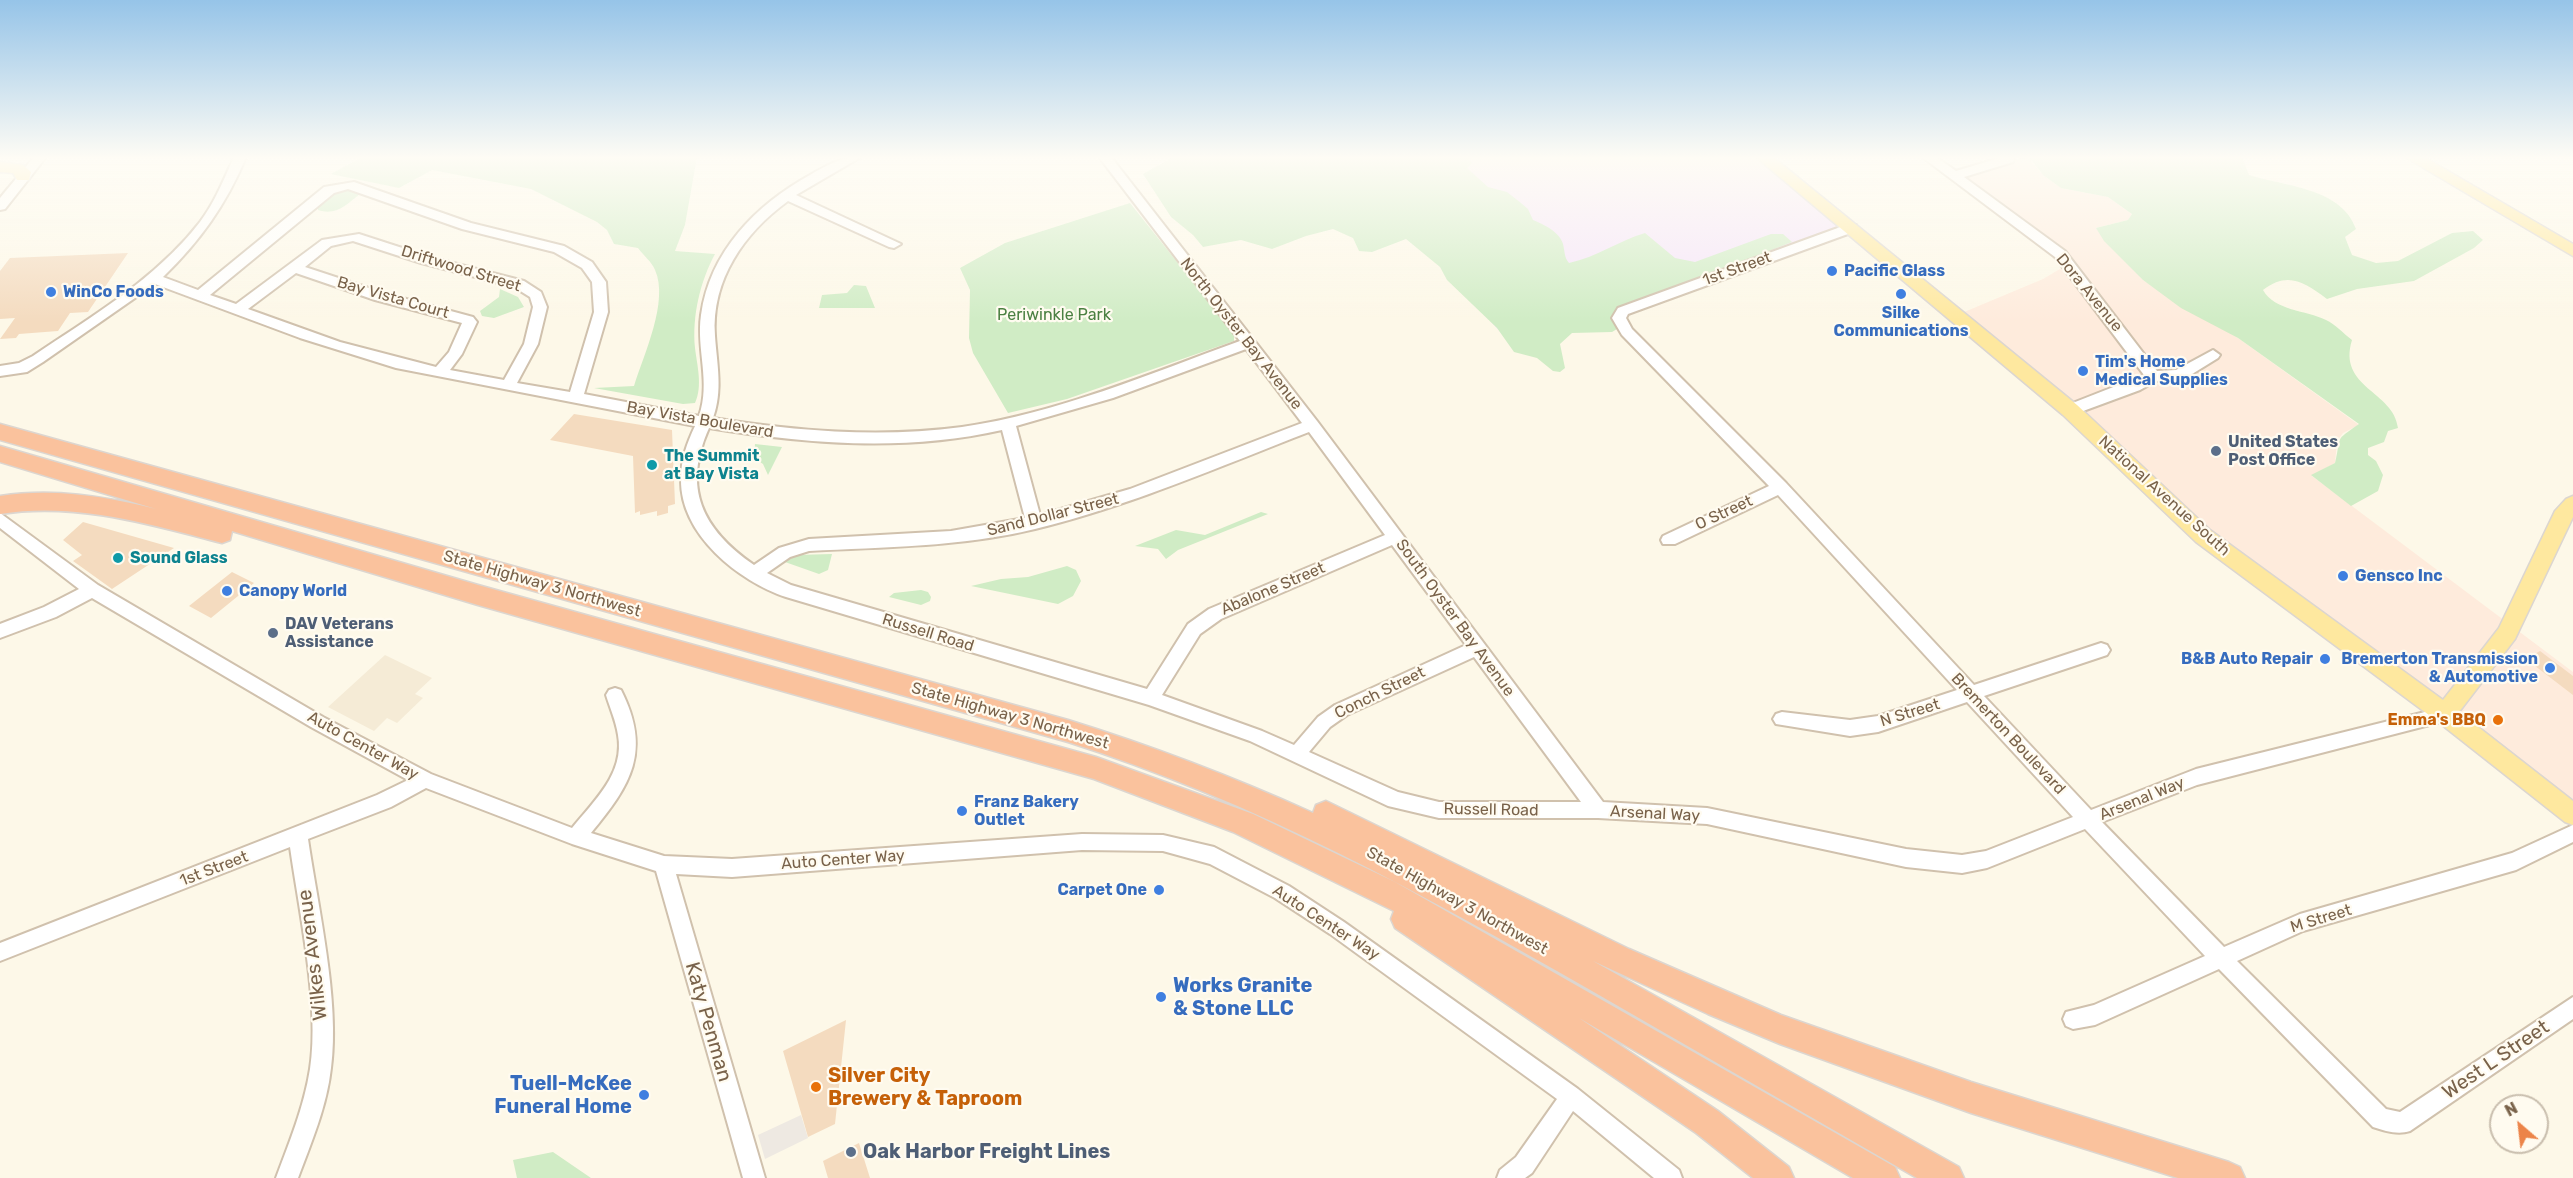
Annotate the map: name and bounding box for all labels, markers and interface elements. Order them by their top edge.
street label: Driftwood Street [399,242,523,296]
street label: 1st Street [1700,248,1774,290]
street label: Dora Avenue [2052,250,2126,336]
street label: North Oyster Bay Avenue [1176,254,1306,414]
place label: Pacific Glass [1844,261,1945,281]
marker: Pacific Glass [1825,264,1839,278]
street label: Bay Vista Court [335,273,451,323]
place label: WinCo Foods [63,282,164,302]
marker: WinCo Foods [44,285,58,299]
marker: Silke Communications [1894,287,1908,301]
place label: Silke Communications [1833,303,1969,341]
park label: Periwinkle Park [997,305,1111,325]
place label: Tim's Home Medical Supplies [2095,352,2228,390]
marker: Tim's Home Medical Supplies [2076,364,2090,378]
street label: Bay Vista Boulevard [625,398,775,442]
street label: National Avenue South [2094,432,2234,560]
place label: United States Post Office [2228,432,2338,470]
marker: United States Post Office [2209,444,2223,458]
place label: The Summit at Bay Vista [664,446,759,484]
marker: The Summit at Bay Vista [645,458,659,472]
street label: Sand Dollar Street [985,489,1121,541]
street label: O Street [1692,491,1756,535]
street label: South Oyster Bay Avenue [1392,536,1518,700]
street label: State Highway 3 Northwest [441,547,643,621]
place label: Sound Glass [130,548,228,568]
marker: Sound Glass [111,551,125,565]
street label: Abalone Street [1218,558,1328,620]
place label: Gensco Inc [2355,566,2443,586]
marker: Gensco Inc [2336,569,2350,583]
place label: Canopy World [239,581,347,601]
marker: Canopy World [220,584,234,598]
street label: Russell Road [880,610,976,656]
place label: DAV Veterans Assistance [285,614,394,652]
marker: DAV Veterans Assistance [266,626,280,640]
place label: B&B Auto Repair [2181,649,2313,669]
place label: Bremerton Transmission & Automotive [2341,649,2538,687]
marker: B&B Auto Repair [2318,652,2332,666]
marker: Bremerton Transmission & Automotive [2543,661,2557,675]
street label: Conch Street [1332,663,1428,723]
street label: Bremerton Boulevard [1947,669,2069,799]
street label: State Highway 3 Northwest [909,679,1111,753]
street label: N Street [1878,695,1942,731]
street label: Auto Center Way [304,708,422,784]
place label: Emma's BBQ [2388,710,2486,730]
marker: Emma's BBQ [2491,713,2505,727]
street label: Arsenal Way [2097,773,2187,825]
place label: Franz Bakery Outlet [974,792,1079,830]
street label: Russell Road [1443,800,1539,820]
street label: Arsenal Way [1609,802,1701,826]
marker: Franz Bakery Outlet [955,804,969,818]
street label: State Highway 3 Northwest [1363,843,1551,959]
street label: Auto Center Way [781,846,905,874]
street label: 1st Street [177,847,251,891]
place label: Carpet One [1057,880,1147,900]
street label: Auto Center Way [1269,881,1383,965]
marker: Carpet One [1152,883,1166,897]
street label: Wilkes Avenue [293,888,333,1022]
street label: M Street [2288,901,2354,937]
street label: Katy Penman [679,959,737,1085]
place label: Works Granite & Stone LLC [1173,974,1312,1021]
marker: Works Granite & Stone LLC [1154,990,1168,1004]
street label: West L Street [2438,1015,2554,1105]
place label: Silver City Brewery & Taproom [828,1064,1022,1111]
place label: Tuell-McKee Funeral Home [494,1072,632,1119]
marker: Silver City Brewery & Taproom [809,1080,823,1094]
marker: Tuell-McKee Funeral Home [637,1088,651,1102]
north arrow [2489,1094,2549,1154]
text: N [2502,1098,2521,1121]
place label: Oak Harbor Freight Lines [863,1140,1110,1164]
marker: Oak Harbor Freight Lines [844,1145,858,1159]

